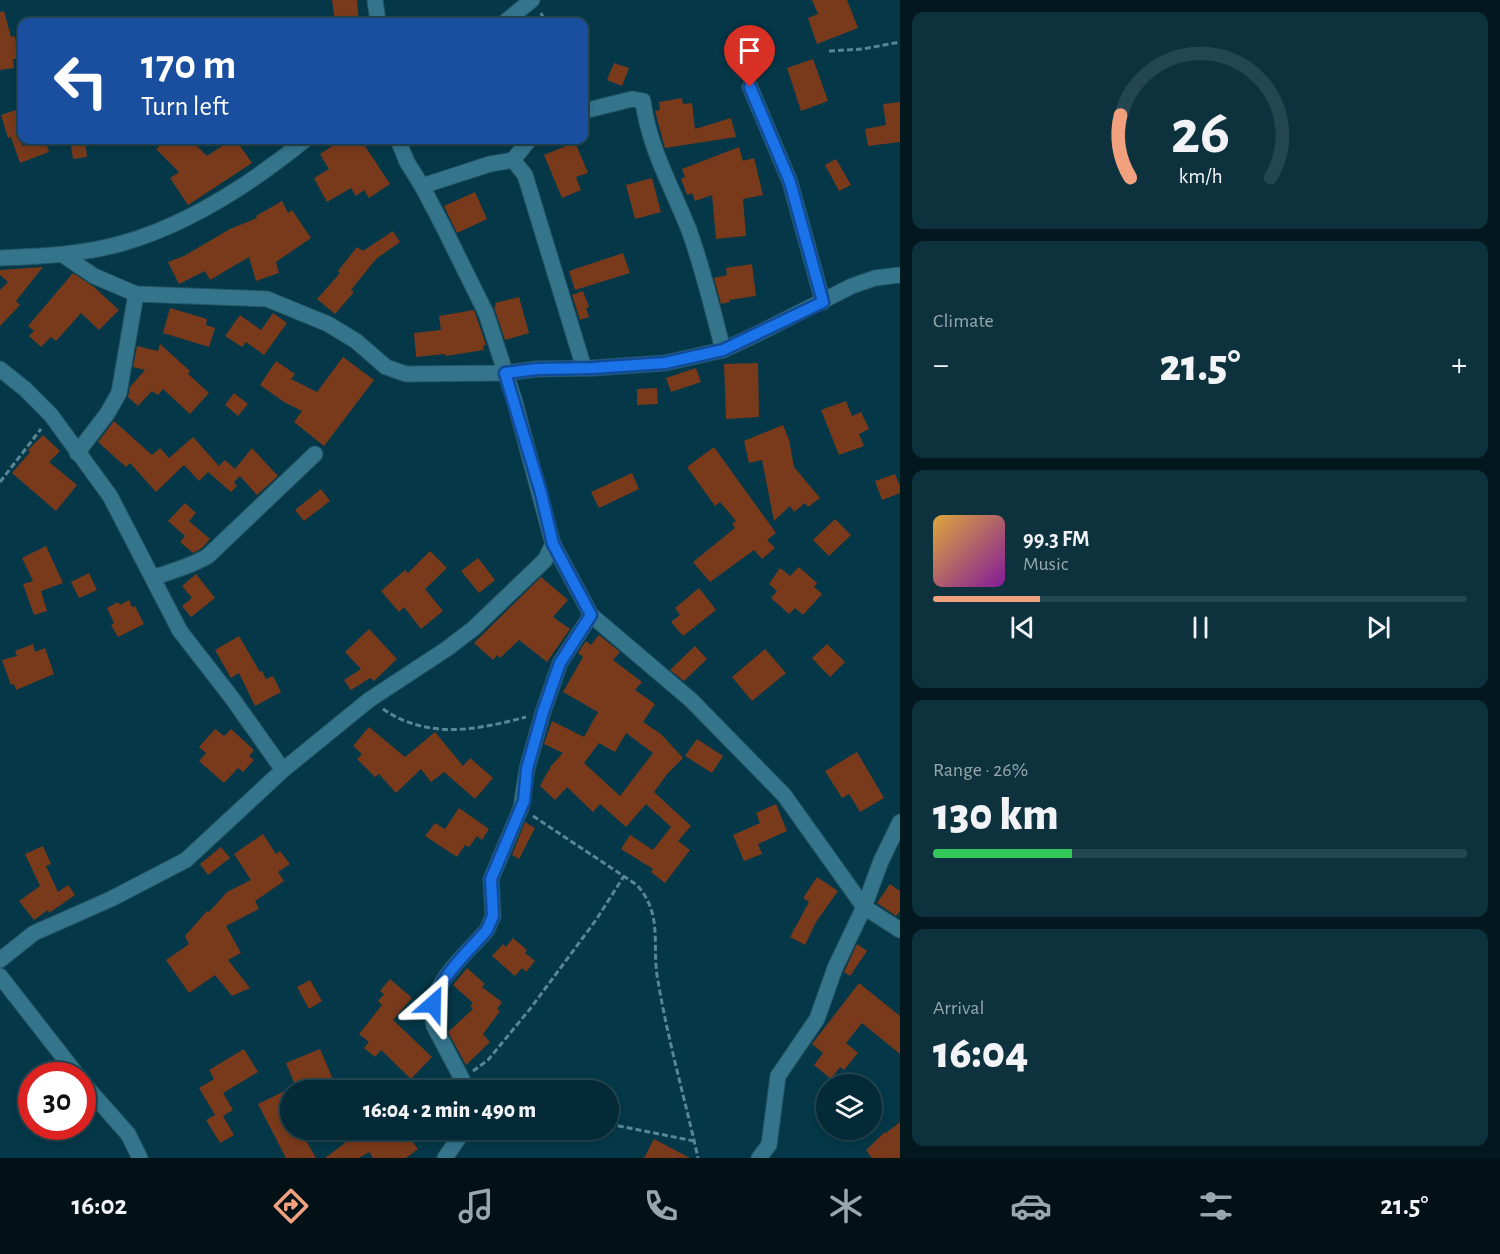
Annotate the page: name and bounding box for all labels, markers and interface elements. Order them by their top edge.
pin [724,25,775,87]
icon: arrive [733,34,766,67]
icon: left [42,42,120,120]
text: 170 m [141,44,236,86]
text: Turn left [141,93,229,120]
text: 26 [1170,102,1230,164]
text: km/h [1178,166,1222,187]
text: Climate [933,311,994,331]
text: 21.5° [1159,344,1241,389]
text: − [933,349,949,382]
text: + [1451,349,1467,382]
text: 99.3 FM [1023,528,1089,550]
text: Music [1023,554,1069,574]
icon: previous [1006,611,1039,644]
icon: pause [1184,611,1217,644]
icon: next [1362,611,1395,644]
text: Range · 26% [933,760,1028,780]
text: 130 km [933,793,1059,838]
position arrow [401,972,465,1036]
text: Arrival [933,998,984,1018]
text: 16:04 [933,1031,1028,1076]
speed limit sign: 30 [18,1062,96,1140]
map controls [816,1074,882,1140]
button: layers [816,1074,882,1140]
text: 16:04 · 2 min · 490 m [363,1099,536,1121]
icon: directions [270,1185,312,1227]
icon: music [455,1185,497,1227]
icon: phone [640,1185,682,1227]
icon: climate [825,1185,867,1227]
icon: car [1010,1185,1052,1227]
icon: filters [1195,1185,1237,1227]
text: 16:02 [72,1192,127,1219]
text: 21.5° [1380,1192,1428,1219]

